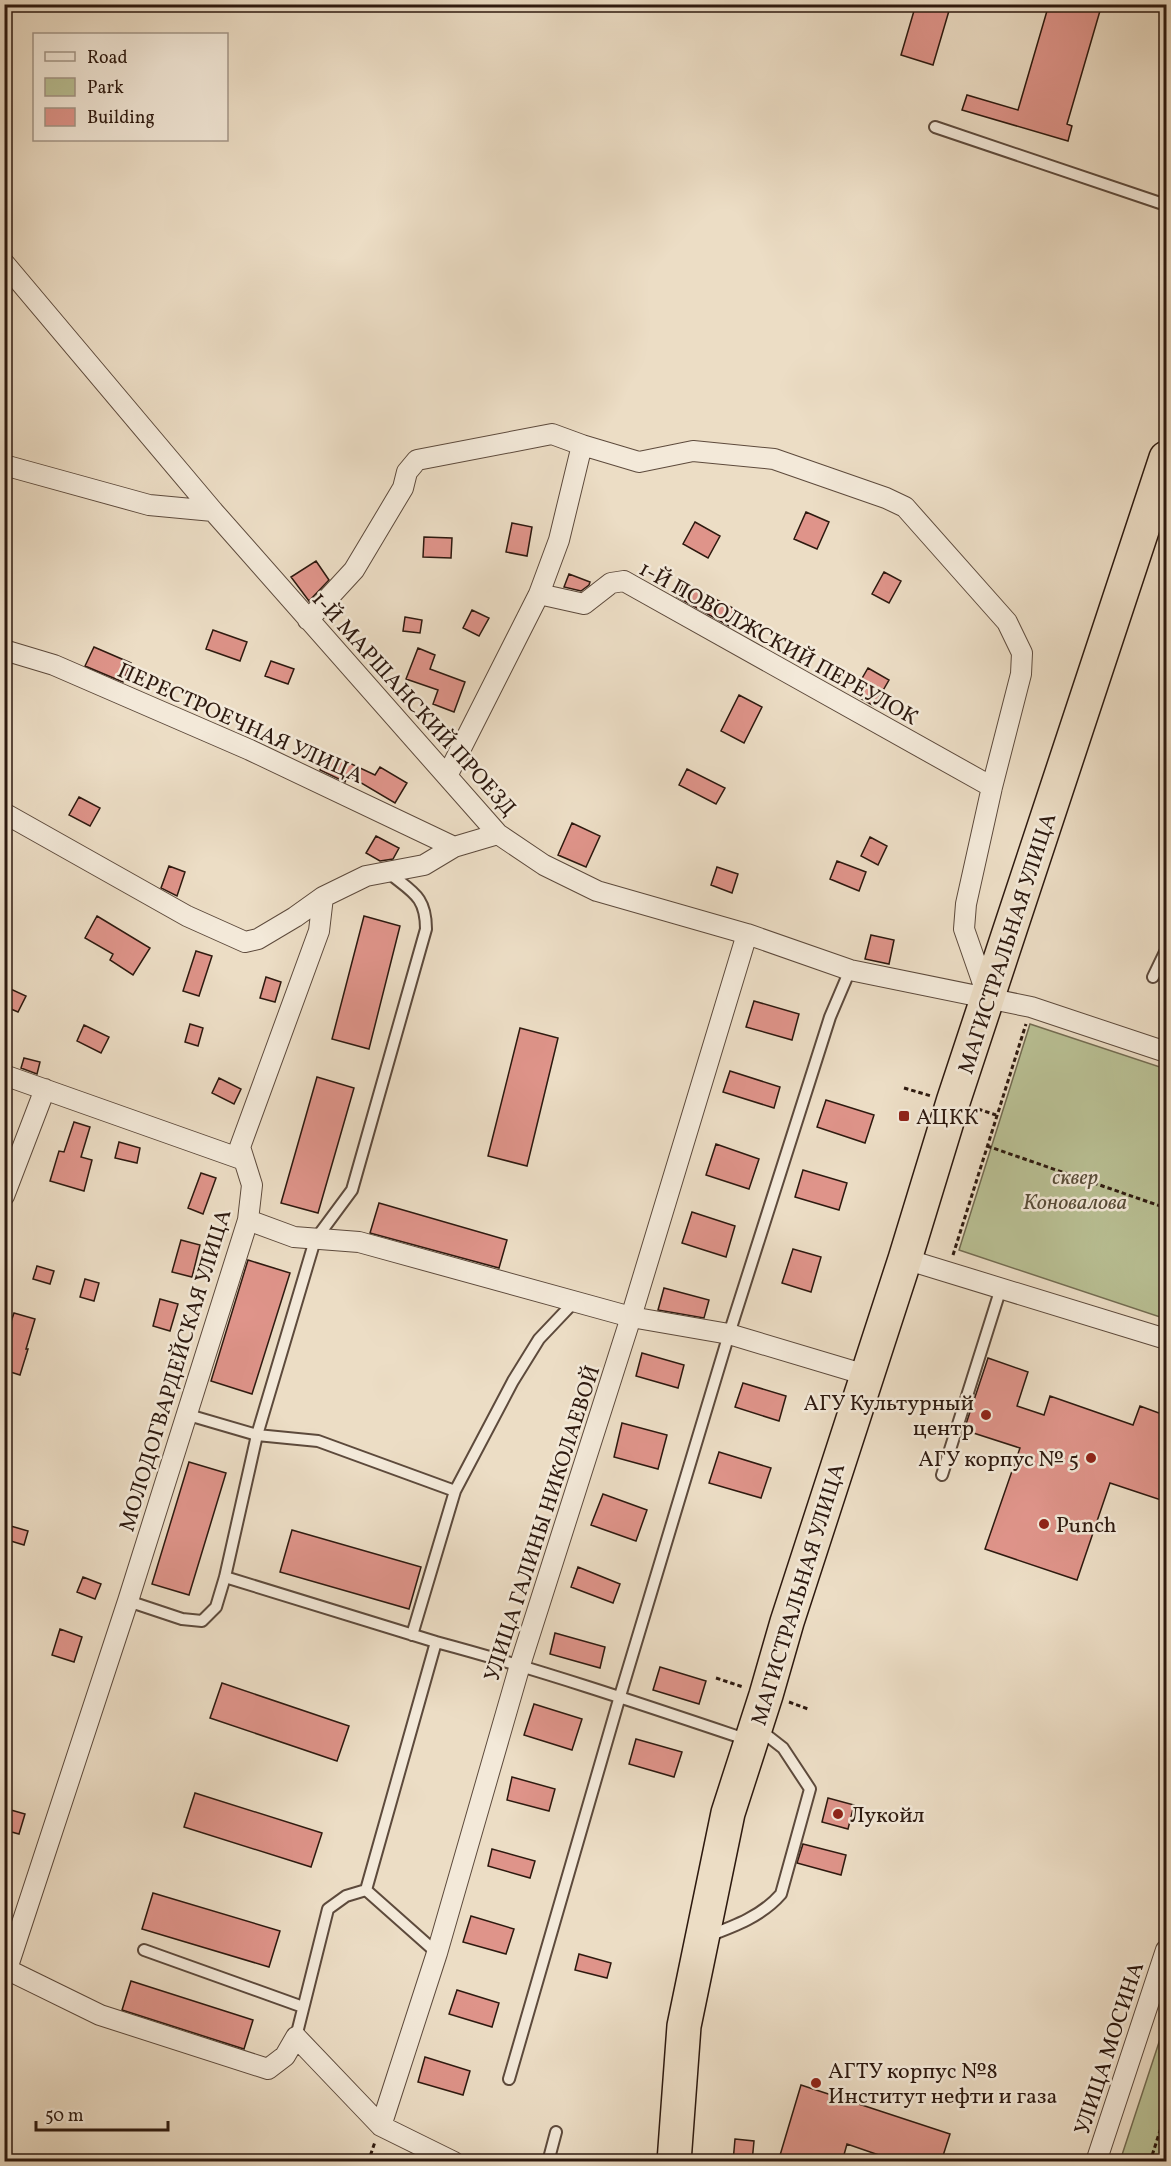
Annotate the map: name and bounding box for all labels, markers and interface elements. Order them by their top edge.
legend [33,33,228,141]
text: Road [87,46,128,71]
text: Park [87,76,124,101]
text: Building [87,106,155,131]
street label: 1-Й ПОВОЛЖСКИЙ ПЕРЕУЛОК [633,554,923,734]
street label: 1-Й МАРШАНСКИЙ ПРОЕЗД [303,585,523,824]
street label: ПЕРЕСТРОЕЧНАЯ УЛИЦА [112,656,368,793]
street label: МАГИСТРАЛЬНАЯ УЛИЦА [951,809,1065,1078]
place label: АЦКК [916,1103,979,1134]
marker: АЦКК [897,1109,911,1123]
park label: сквер Коновалова [1023,1163,1127,1219]
street label: МОЛОДОГВАРДЕЙСКАЯ УЛИЦА [113,1206,240,1536]
street label: УЛИЦА ГАЛИНЫ НИКОЛАЕВОЙ [478,1362,609,1686]
place label: АГУ Культурный центр [804,1389,974,1445]
marker: АГУ Культурный центр [979,1408,993,1422]
place label: АГУ корпус № 5 [918,1445,1079,1476]
marker: АГУ корпус № 5 [1084,1451,1098,1465]
street label: МАГИСТРАЛЬНАЯ УЛИЦА [745,1460,854,1730]
place label: Punch [1056,1511,1117,1542]
marker: Punch [1037,1517,1051,1531]
place label: Лукойл [850,1801,925,1832]
marker: Лукойл [831,1807,845,1821]
street label: УЛИЦА МОСИНА [1068,1958,1153,2139]
place label: АГТУ корпус №8 Институт нефти и газа [828,2057,1058,2113]
marker: АГТУ корпус №8 Институт нефти и газа [809,2076,823,2090]
scale bar [36,2094,168,2132]
text: 50 m [45,2104,84,2129]

